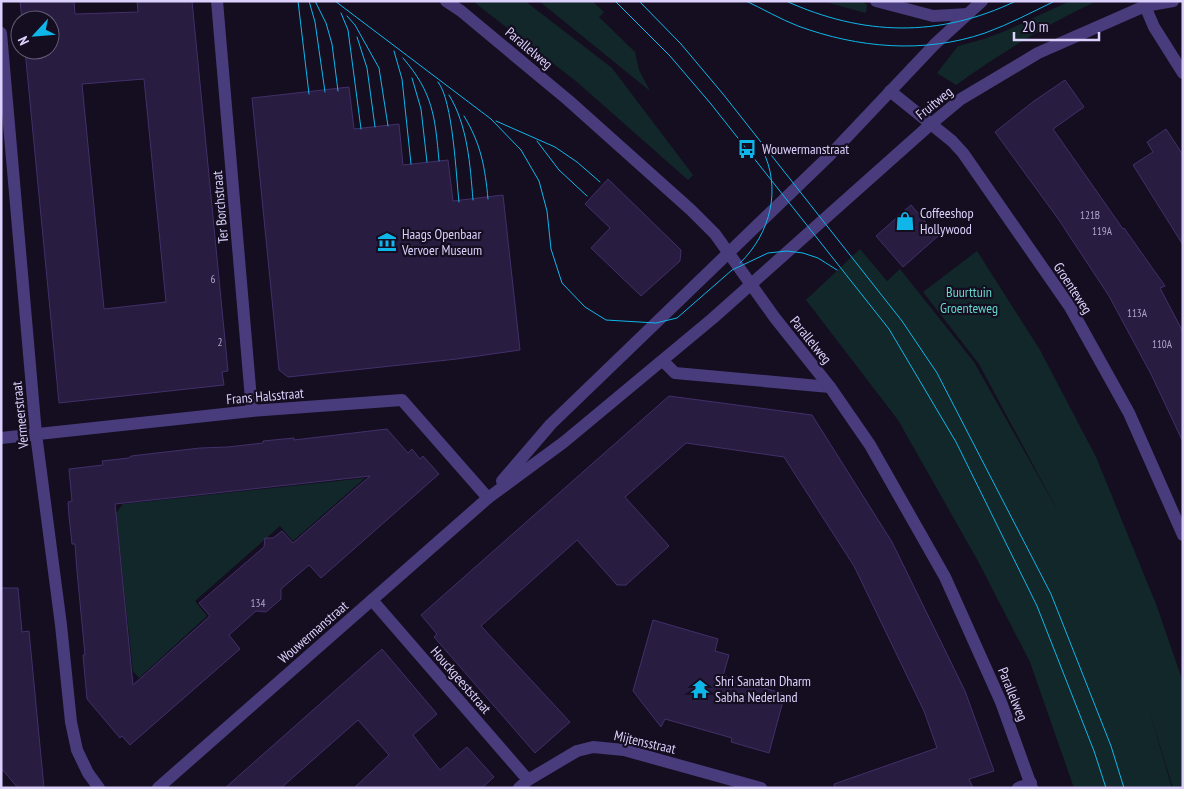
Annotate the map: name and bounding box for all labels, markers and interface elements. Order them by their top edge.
north arrow [10,10,60,60]
scale bar [1014,10,1099,42]
text: 20 m [1022,17,1048,36]
street label: Parallelweg [502,23,556,73]
text: N [14,33,33,48]
street label: Fruitweg [912,83,956,123]
bus stop icon: Wouwermanstraat [736,138,758,160]
place label: Wouwermanstraat [762,140,849,158]
street label: Ter Borchstraat [208,170,232,244]
place label: Coffeeshop Hollywood [920,204,974,238]
house number: 121B [1080,208,1100,222]
shop icon: Coffeeshop Hollywood [894,210,916,232]
house number: 119A [1092,224,1113,238]
place label: Haags Openbaar Vervoer Museum [401,225,482,259]
museum icon: Haags Openbaar Vervoer Museum [376,231,398,253]
street label: Groenteweg [1050,259,1096,317]
house number: 6 [211,272,216,286]
park label: Buurttuin Groenteweg [940,283,998,317]
house number: 113A [1127,306,1148,320]
street label: Parallelweg [786,312,836,368]
house number: 2 [218,335,223,349]
house number: 110A [1152,337,1173,351]
street label: Vermeerstraat [8,380,33,450]
street label: Frans Halsstraat [226,384,305,408]
house number: 134 [251,596,265,610]
street label: Wouwermanstraat [274,597,352,667]
street label: Houckgeeststraat [427,643,495,718]
street label: Parallelweg [994,664,1032,724]
place label: Shri Sanatan Dharm Sabha Nederland [715,672,811,706]
temple icon: Shri Sanatan Dharm Sabha Nederland [689,678,711,700]
street label: Mijtensstraat [612,726,678,758]

